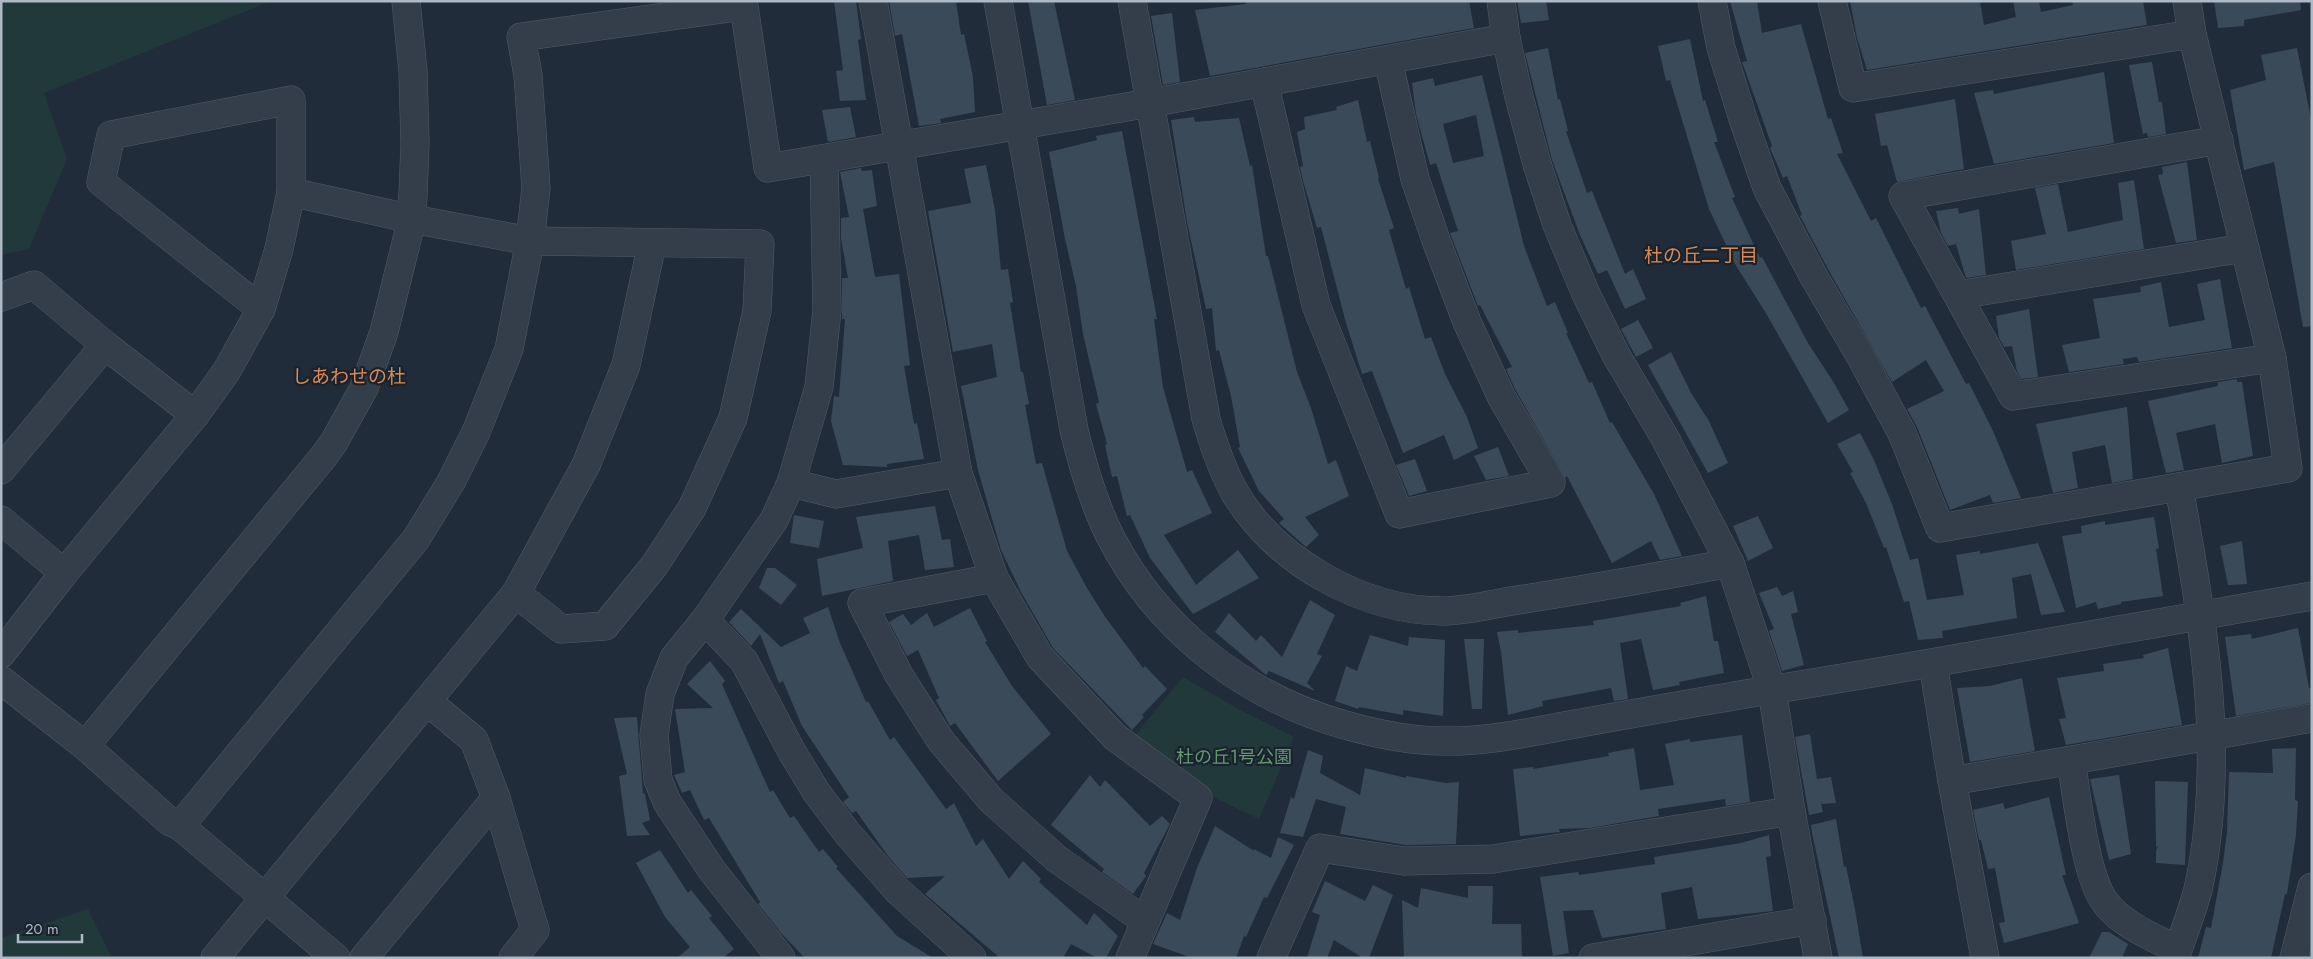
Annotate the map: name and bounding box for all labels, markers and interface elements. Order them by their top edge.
district label: 杜の丘二丁目 [1644,242,1758,269]
district label: しあわせの杜 [292,363,406,390]
park label: 杜の丘1号公園 [1176,744,1292,770]
scale bar [18,912,81,944]
text: 20 m [25,918,59,940]

